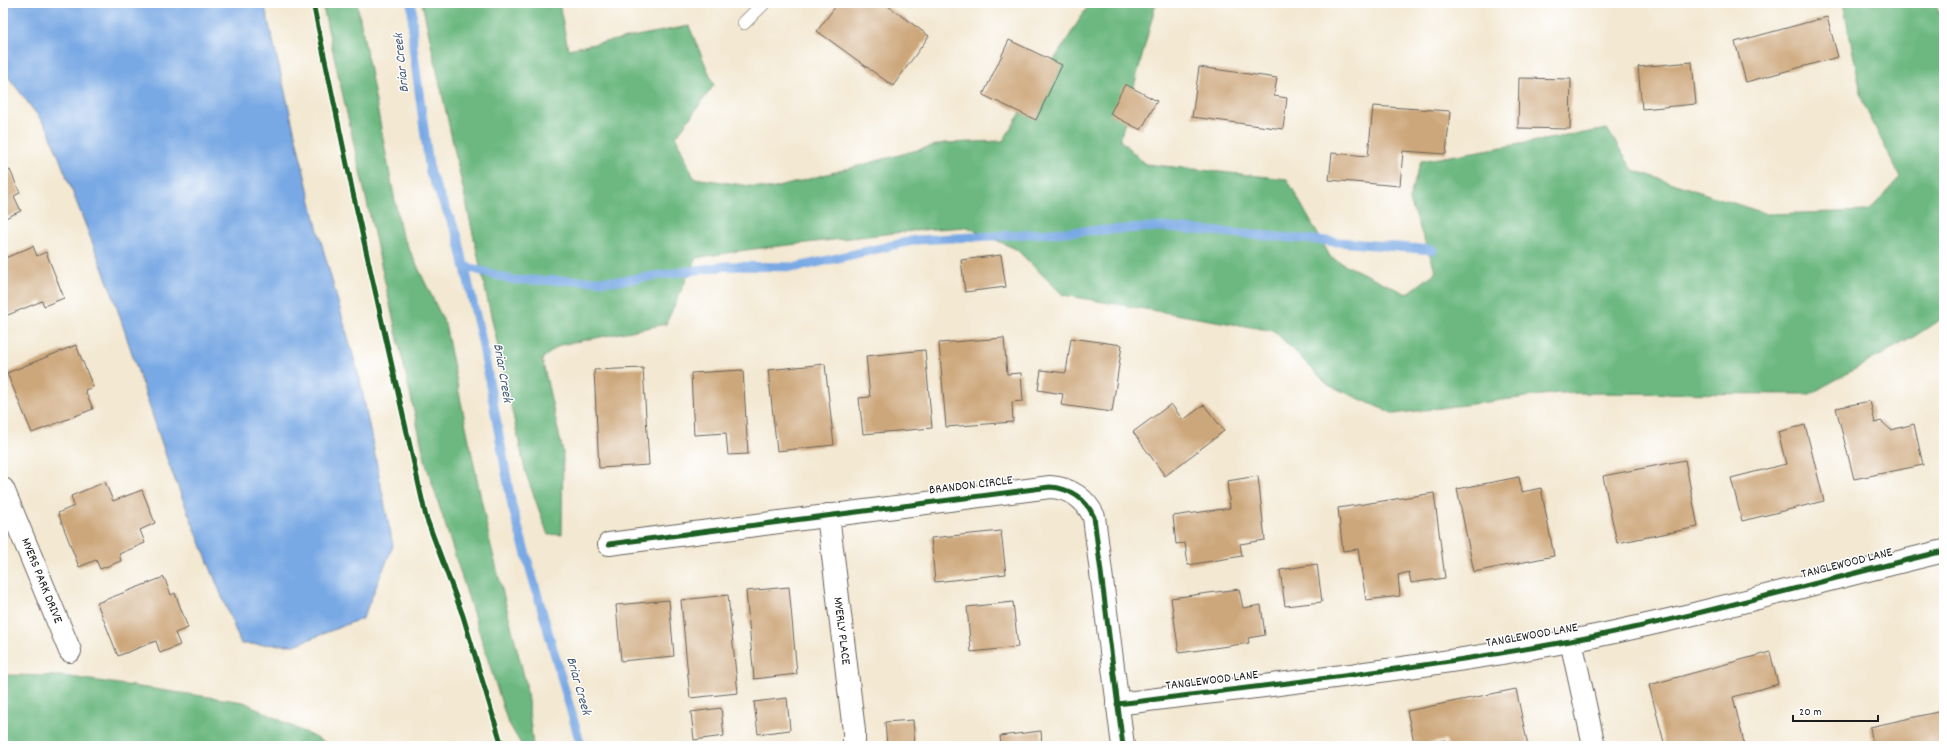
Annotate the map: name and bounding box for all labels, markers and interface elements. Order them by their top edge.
water label: Briar Creek [389,31,415,94]
water label: Briar Creek [487,342,517,405]
street label: BRANDON CIRCLE [928,471,1014,501]
street label: MYERS PARK DRIVE [15,535,67,627]
street label: TANGLEWOOD LANE [1799,543,1895,585]
street label: MYERLY PLACE [827,596,855,666]
street label: TANGLEWOOD LANE [1484,619,1580,653]
water label: Briar Creek [560,655,596,719]
street label: TANGLEWOOD LANE [1165,666,1260,696]
scale bar [1793,697,1878,723]
text: 20 m [1799,704,1822,721]

